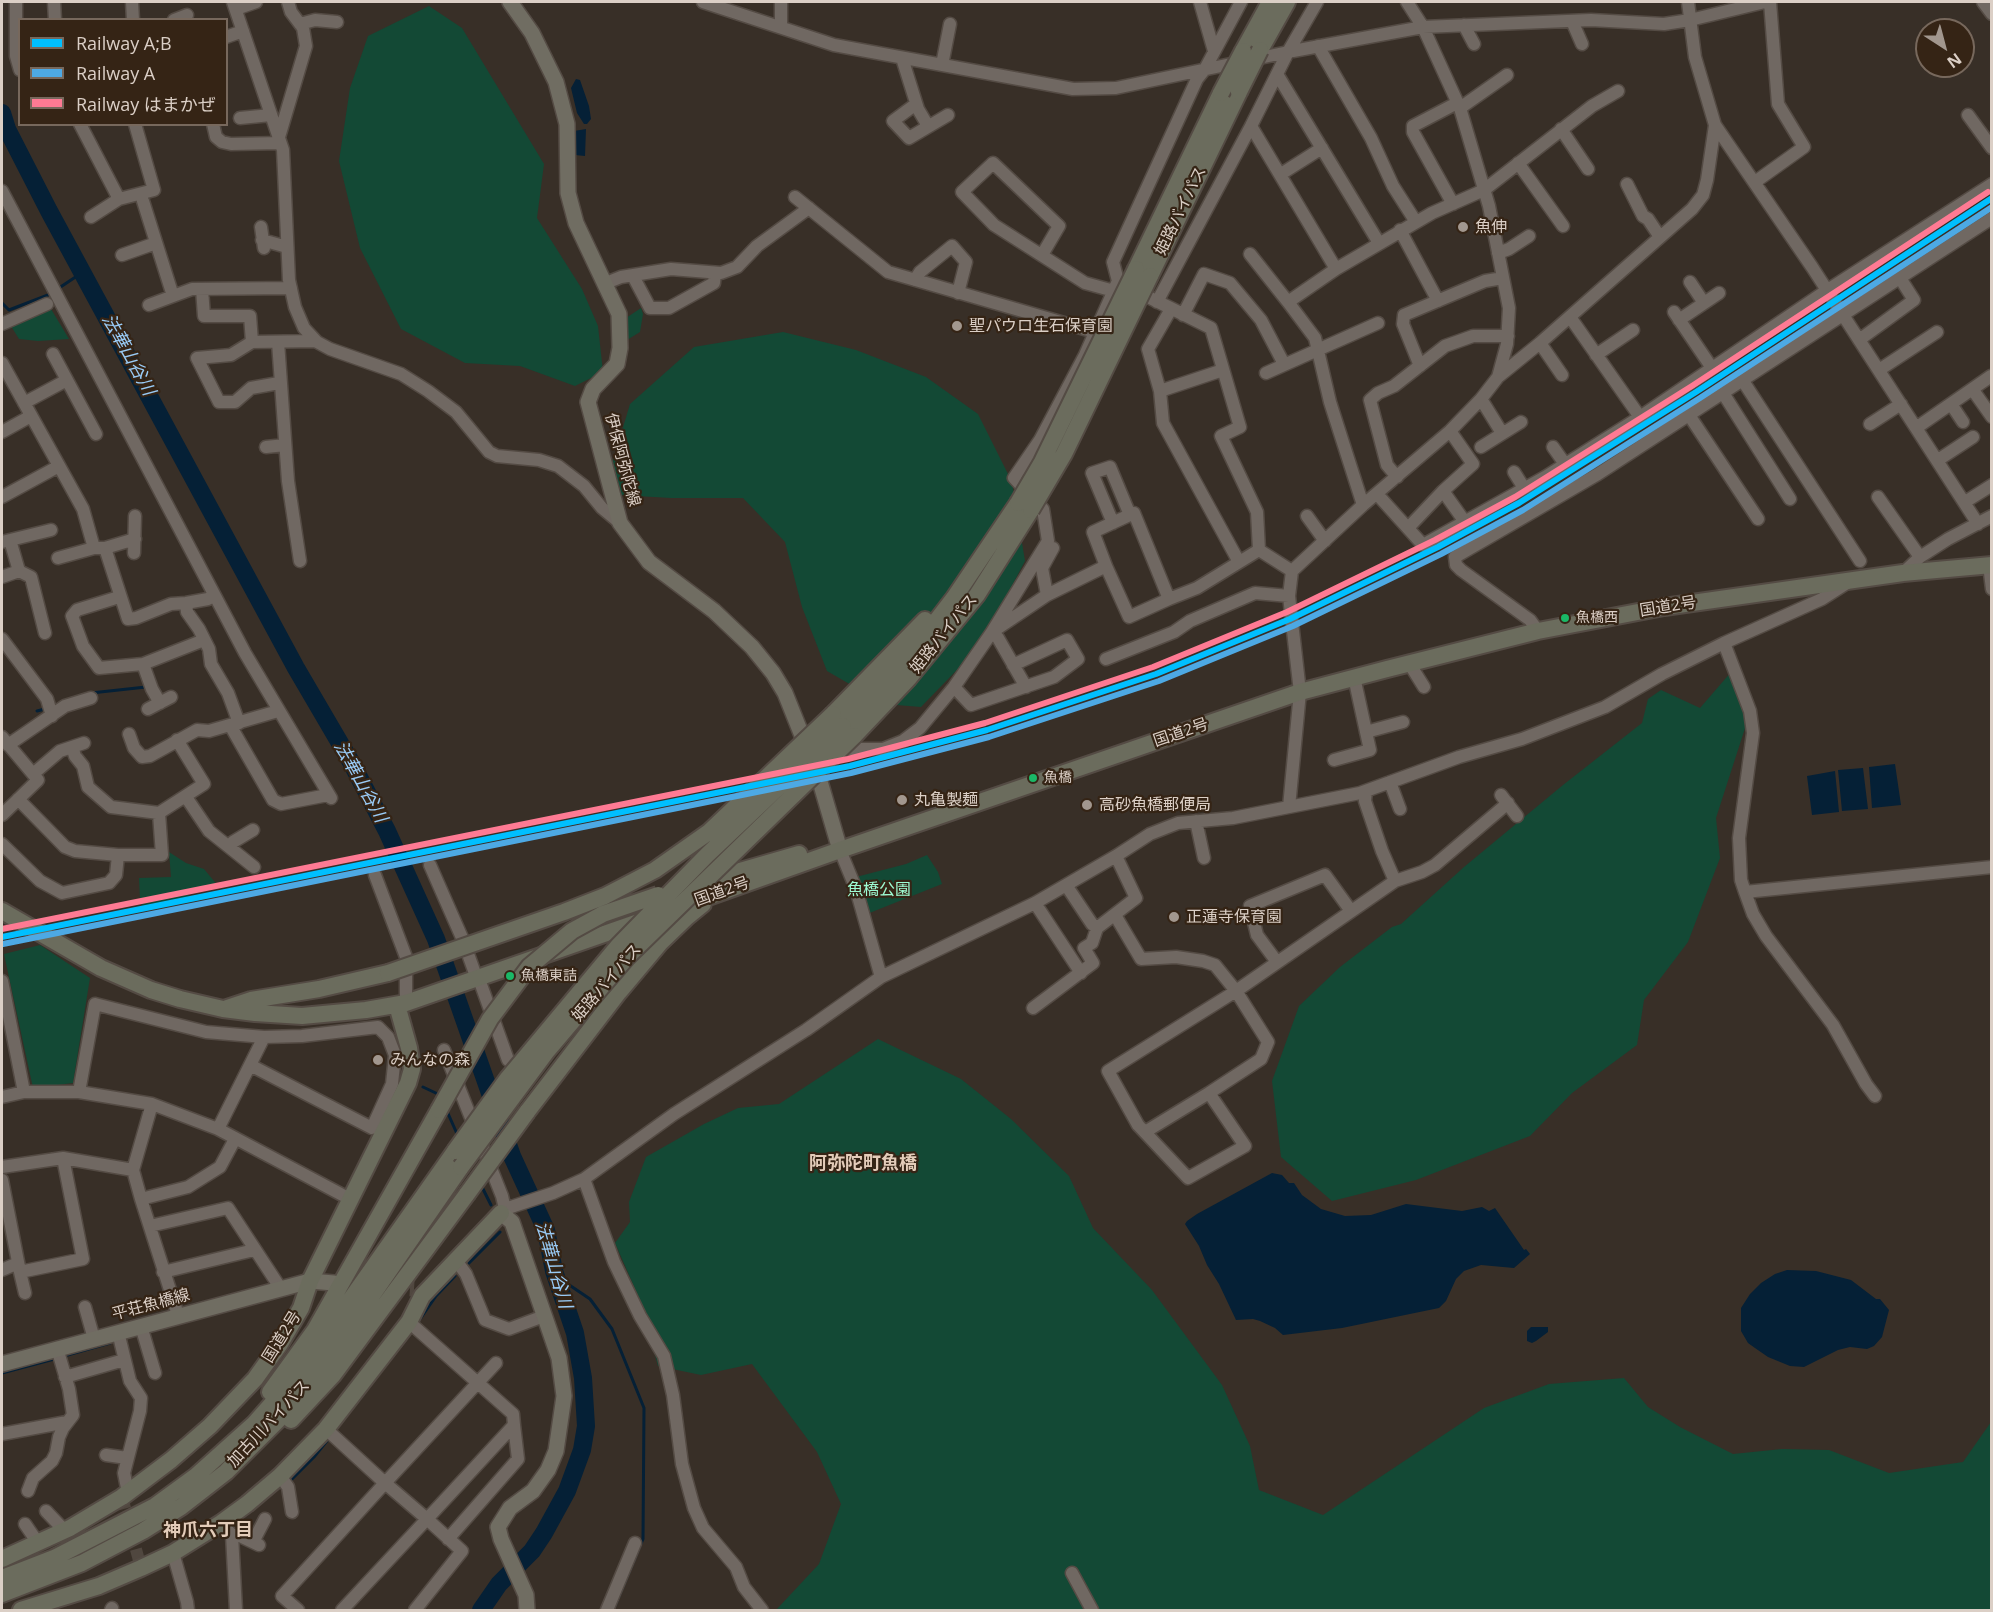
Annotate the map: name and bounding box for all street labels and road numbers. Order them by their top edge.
street label: 姫路バイパス [1151,164,1211,258]
street label: 伊保阿弥陀線 [600,411,644,509]
street label: 姫路バイパス [906,591,982,677]
street label: 国道2号 [1638,593,1698,621]
street label: 国道2号 [1151,715,1211,751]
street label: 国道2号 [692,873,752,911]
street label: 姫路バイパス [568,940,646,1026]
street label: 平荘魚橋線 [110,1285,192,1325]
street label: 国道2号 [259,1308,305,1366]
street label: 加古川バイパス [224,1376,314,1472]

